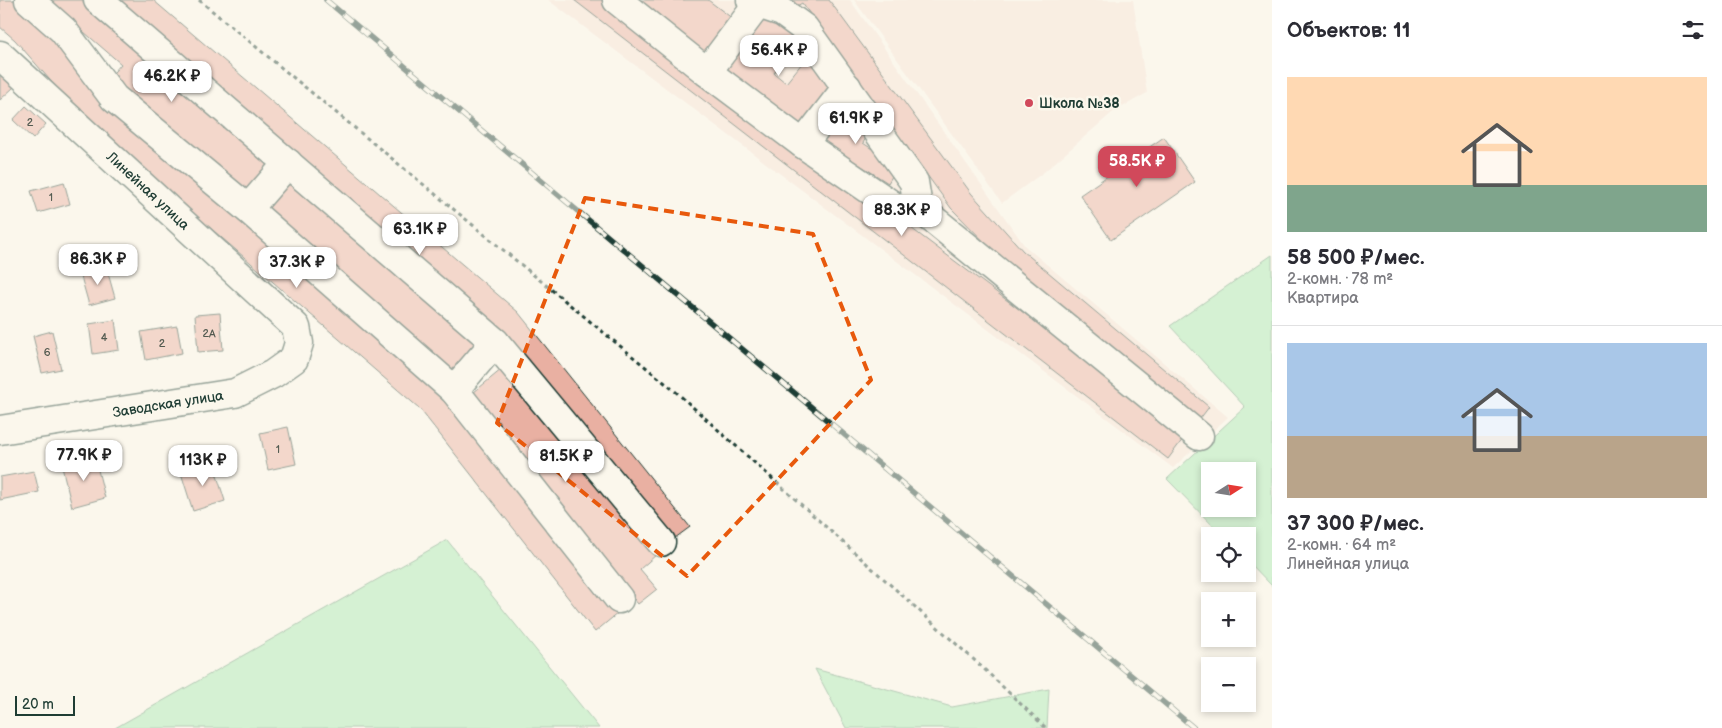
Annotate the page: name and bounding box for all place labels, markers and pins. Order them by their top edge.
pin: 56.4K ₽ [733,34,825,77]
pin: 46.2K ₽ [126,61,218,103]
place label: Школа №38 [1039,95,1120,112]
marker: Школа №38 [1023,97,1035,109]
pin: 61.9K ₽ [810,102,902,145]
pin: 58.5K ₽ [1091,146,1183,188]
pin: 88.3K ₽ [856,194,948,237]
pin: 63.1K ₽ [374,214,466,256]
pin: 86.3K ₽ [52,244,144,286]
pin: 37.3K ₽ [251,246,343,289]
pin: 77.9K ₽ [38,440,130,482]
pin: 81.5K ₽ [520,440,612,483]
pin: 113K ₽ [162,444,244,487]

